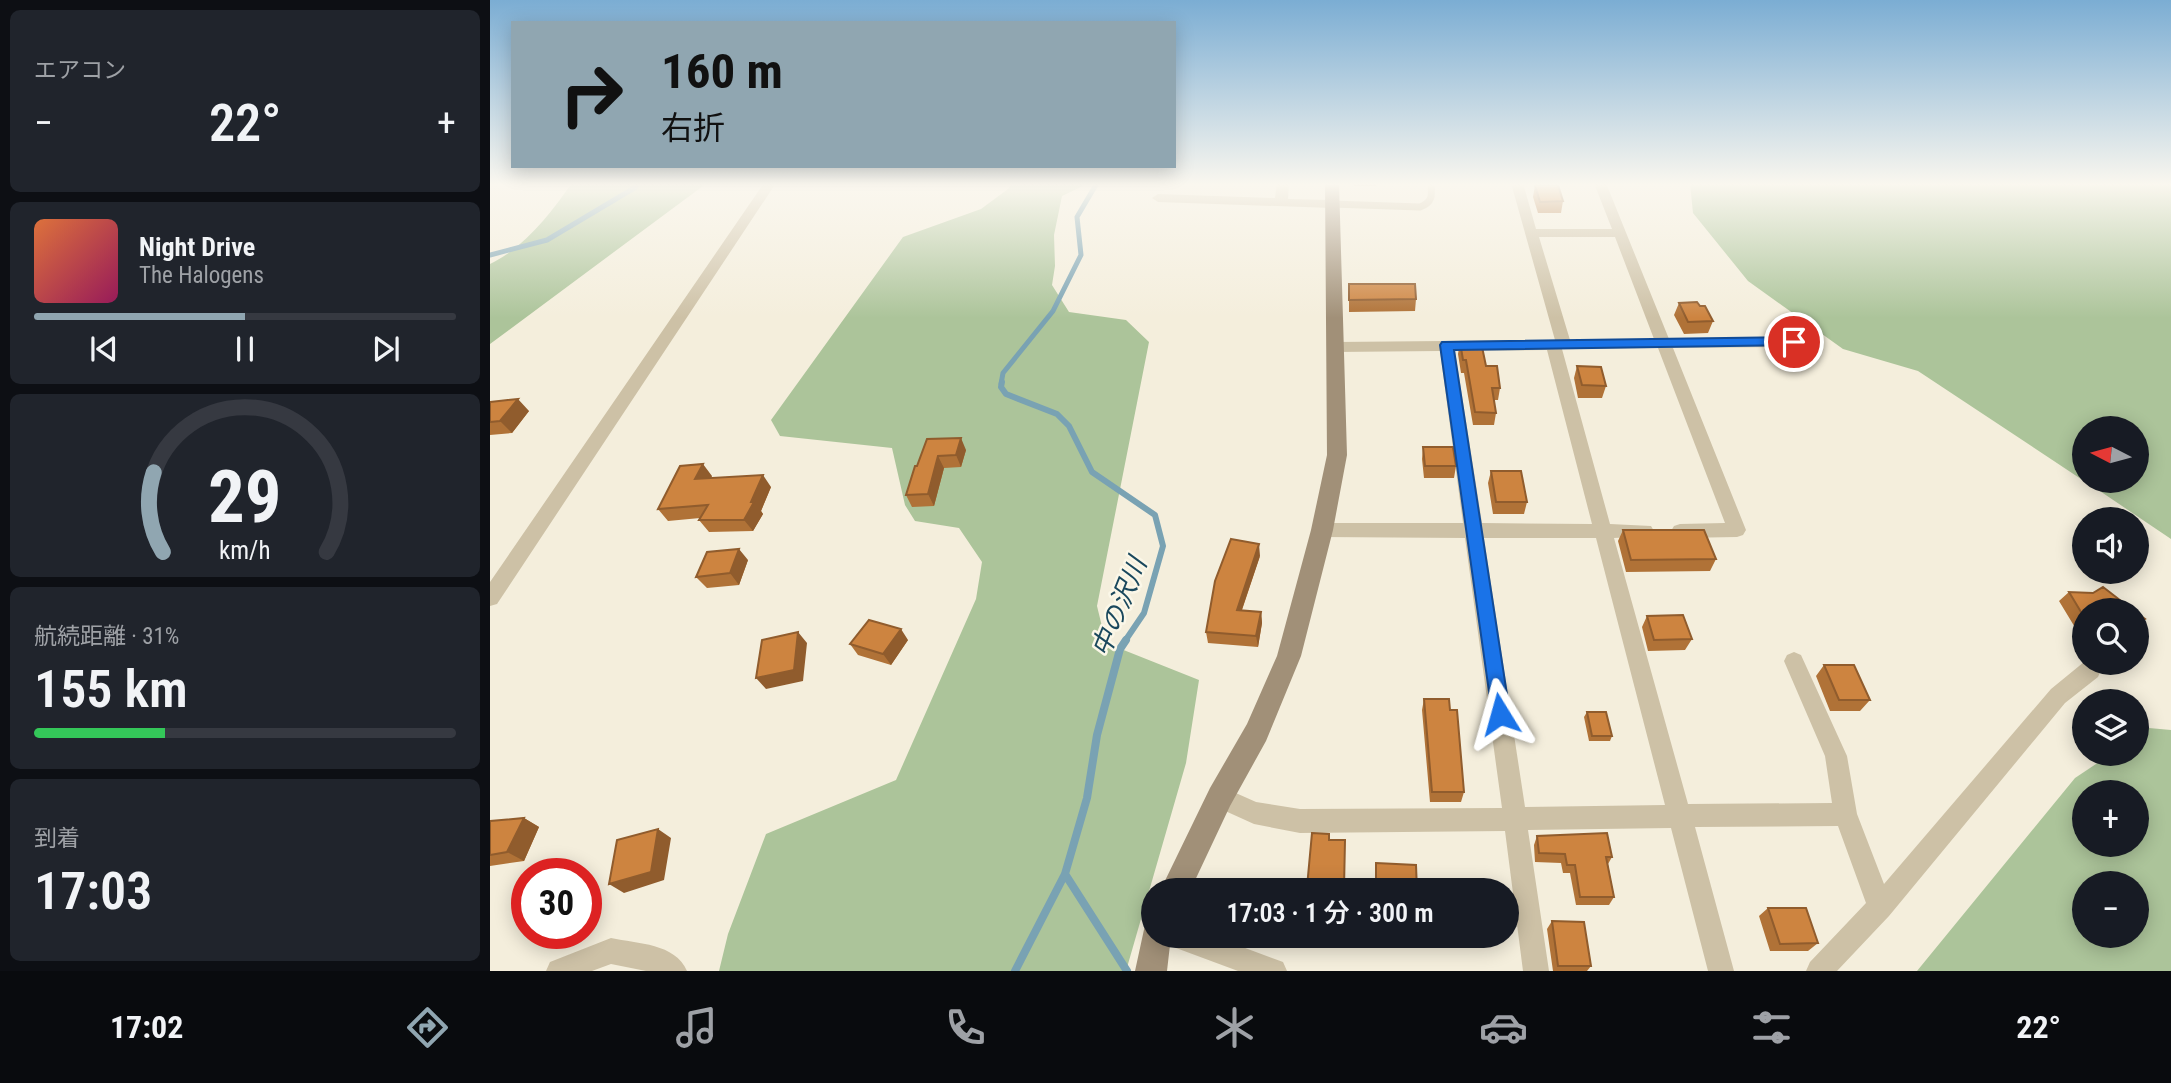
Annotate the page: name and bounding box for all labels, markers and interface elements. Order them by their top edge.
text: 160 m [661,43,783,100]
icon: right [546,49,637,140]
text: エアコン [34,57,126,84]
text: 22° [209,93,281,154]
text: − [34,101,53,145]
text: + [437,101,456,145]
text: 右折 [661,109,725,147]
text: Night Drive [139,232,255,262]
text: The Halogens [139,262,264,289]
pin [1764,312,1824,372]
icon: arrive [1775,323,1813,361]
icon: previous [85,330,123,368]
icon: pause [226,330,264,368]
icon: next [367,330,405,368]
north arrow [2072,416,2149,494]
map controls [2072,416,2149,948]
text: 29 [208,454,282,540]
button: sound [2072,507,2149,584]
text: km/h [219,535,271,564]
water label: 中の沢川 [1086,550,1154,661]
button: search [2072,598,2149,675]
text: 航続距離 · 31% [34,623,179,650]
text: 155 km [34,659,188,720]
position arrow [1463,677,1537,751]
button: layers [2072,689,2149,766]
button: + [2072,780,2149,857]
text: 到着 [34,825,80,852]
speed limit sign: 30 [511,858,602,949]
text: 17:03 [34,861,152,922]
button: − [2072,871,2149,948]
text: 17:03 · 1 分 · 300 m [1226,898,1434,928]
icon: directions [403,1003,452,1052]
icon: music [672,1003,721,1052]
icon: phone [941,1003,990,1052]
icon: climate [1210,1003,1259,1052]
icon: car [1479,1003,1528,1052]
icon: filters [1747,1003,1796,1052]
text: 17:02 [110,1008,183,1046]
text: 22° [2016,1008,2061,1046]

